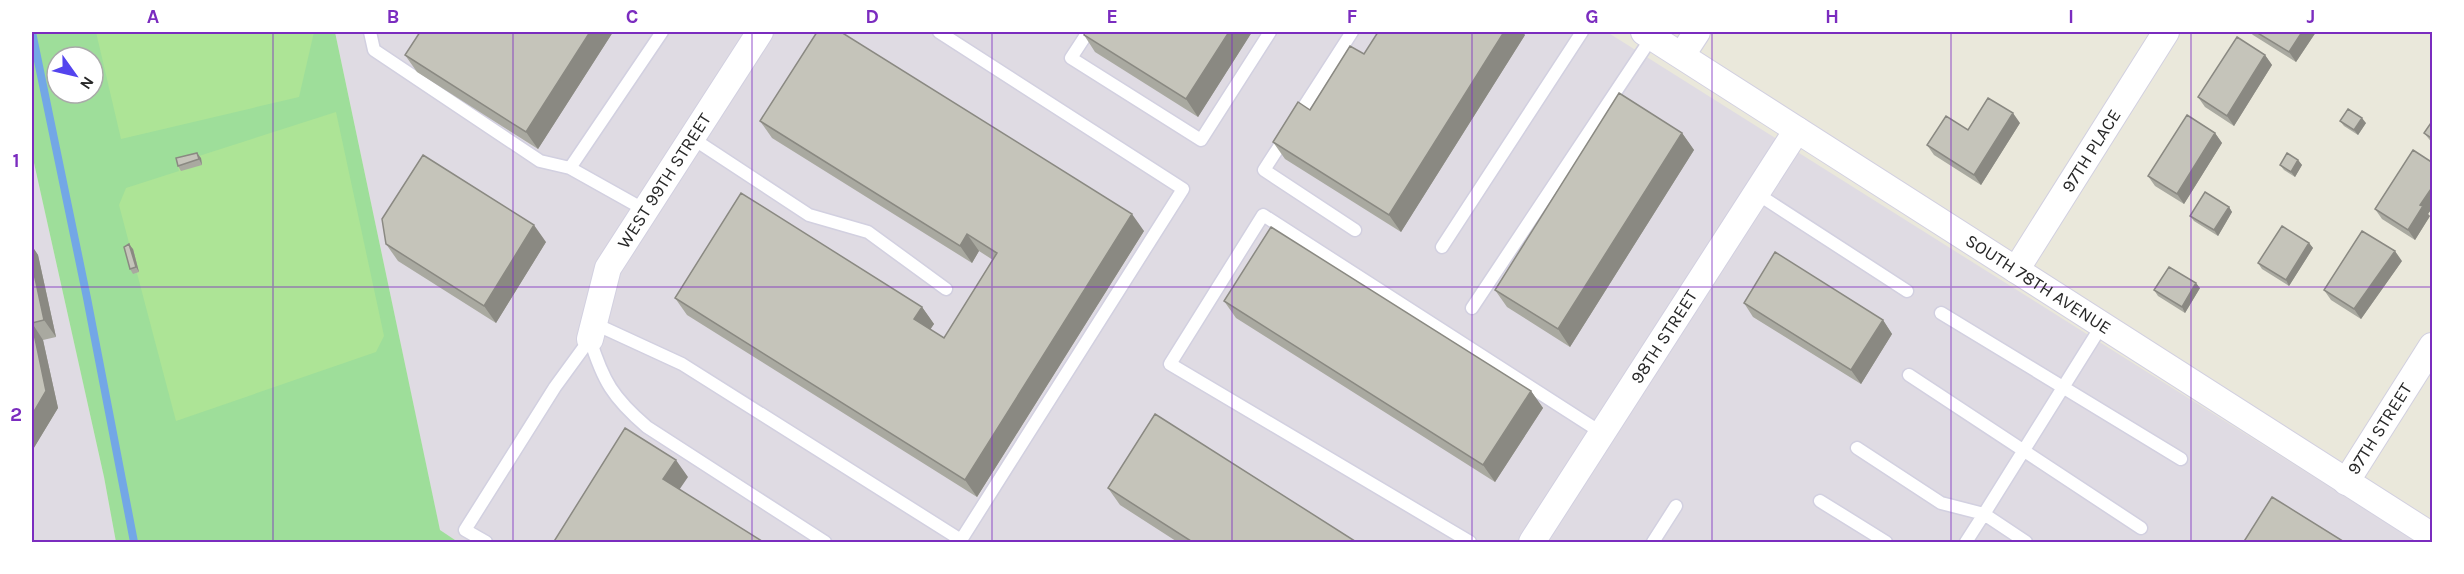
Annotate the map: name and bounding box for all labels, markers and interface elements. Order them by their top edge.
text: A [147,5,160,28]
text: B [387,5,399,28]
text: C [626,5,638,28]
text: D [865,5,879,28]
text: E [1106,5,1118,28]
text: F [1347,5,1358,28]
text: G [1585,5,1599,28]
text: H [1825,5,1839,28]
text: I [2068,5,2074,28]
text: J [2307,5,2315,28]
north arrow [45,45,105,105]
text: N [76,73,98,93]
street label: 97TH PLACE [2057,105,2126,196]
street label: WEST 99TH STREET [612,109,716,253]
text: 1 [12,149,20,172]
street label: SOUTH 78TH AVENUE [1961,229,2115,339]
street label: 98TH STREET [1626,286,1702,388]
street label: 97TH STREET [2342,379,2417,479]
text: 2 [10,403,22,426]

